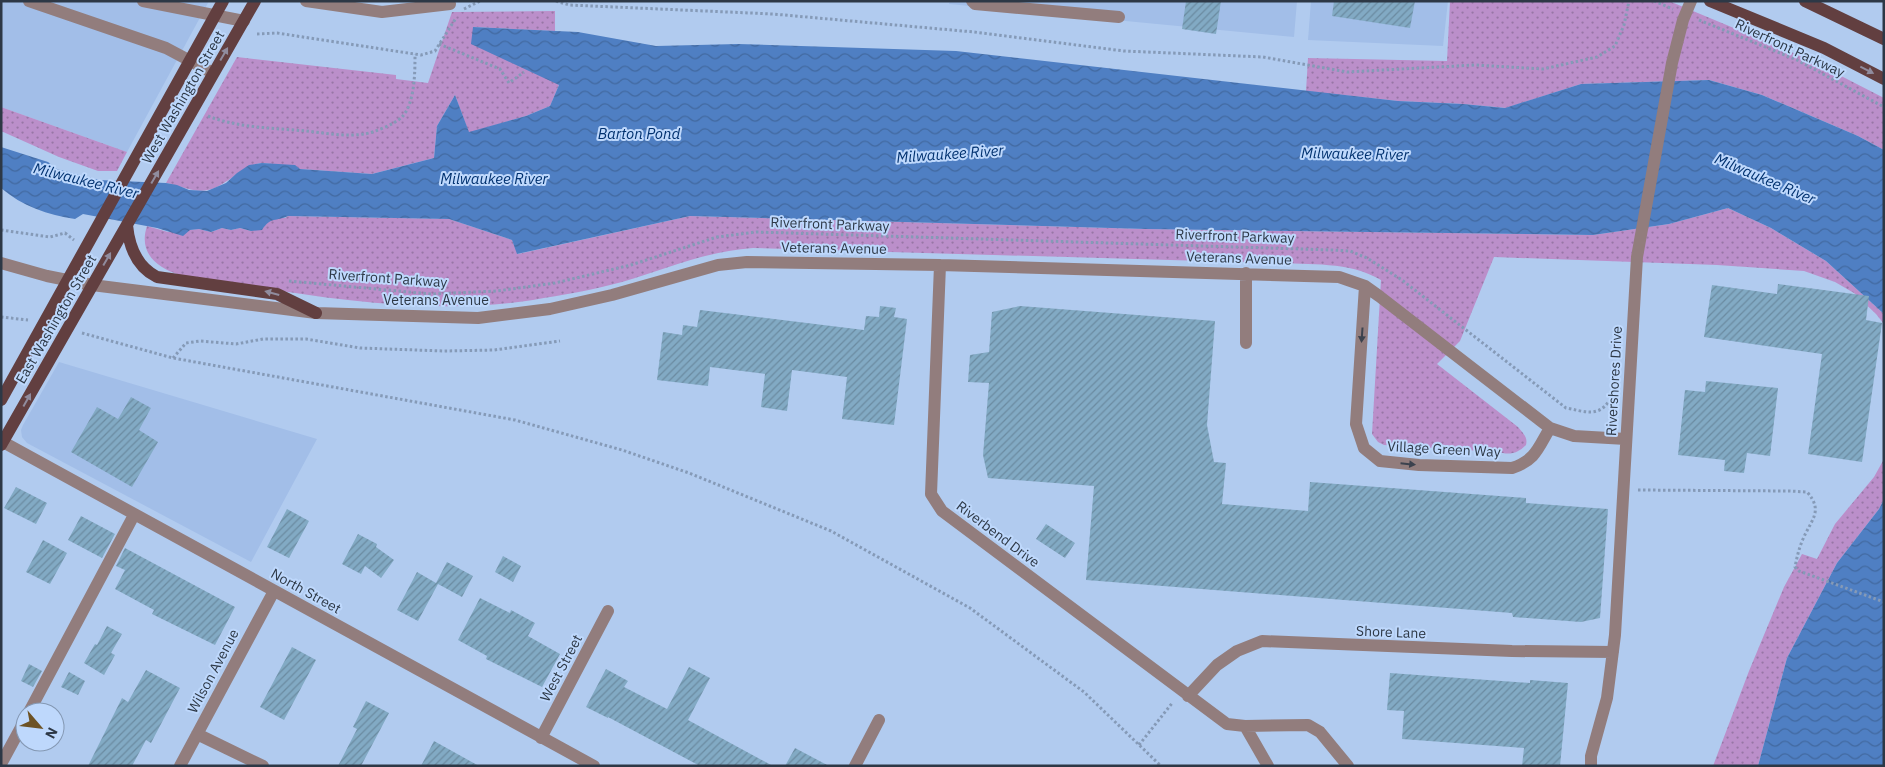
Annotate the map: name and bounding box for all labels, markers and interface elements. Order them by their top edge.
street label: Riverfront Parkway [1732,15,1848,81]
street label: West Washington Street [138,27,229,167]
one-way arrow [220,48,229,61]
one-way arrow [1860,66,1874,74]
water label: Barton Pond [598,124,681,143]
water label: Milwaukee River [896,140,1005,167]
water label: Milwaukee River [1301,143,1410,164]
water label: Milwaukee River [1712,149,1819,209]
water label: Milwaukee River [32,158,141,203]
one-way arrow [151,169,159,184]
water label: Milwaukee River [440,169,548,188]
street label: Riverfront Parkway [770,213,890,235]
street label: Riverfront Parkway [1175,225,1295,247]
street label: Veterans Avenue [781,238,887,258]
street label: Veterans Avenue [1186,247,1292,269]
street label: East Washington Street [12,251,100,387]
one-way arrow [102,253,111,266]
street label: Riverfront Parkway [328,265,448,291]
one-way arrow [264,289,279,297]
street label: Veterans Avenue [383,291,489,309]
street label: Rivershores Drive [1602,325,1626,436]
one-way arrow [1358,327,1366,343]
one-way arrow [23,392,31,407]
street label: Village Green Way [1387,437,1501,461]
one-way arrow [1400,460,1416,468]
street label: Riverbend Drive [953,497,1043,571]
street label: North Street [268,564,344,618]
street label: Shore Lane [1356,622,1427,642]
street label: Wilson Avenue [183,626,243,716]
street label: West Street [536,631,586,705]
north arrow [15,702,65,752]
text: N [41,724,62,742]

